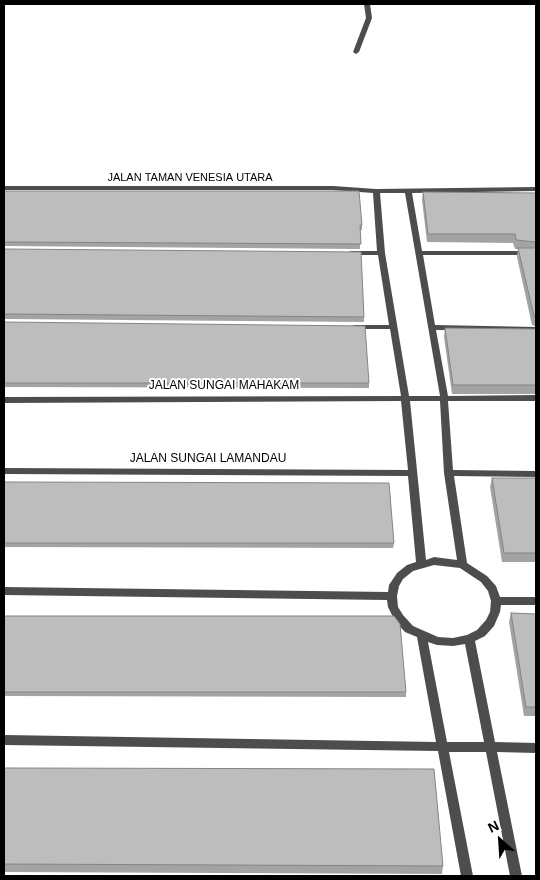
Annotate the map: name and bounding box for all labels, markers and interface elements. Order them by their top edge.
street label: JALAN TAMAN VENESIA UTARA [107,171,273,185]
street label: JALAN SUNGAI MAHAKAM [149,379,299,393]
street label: JALAN SUNGAI LAMANDAU [130,452,286,466]
north arrow [475,815,525,865]
text: N [485,817,501,836]

